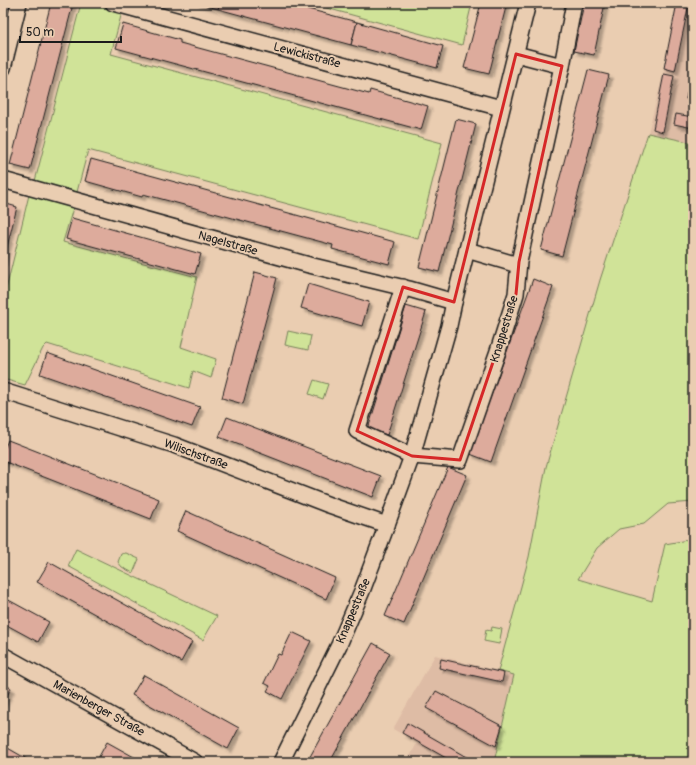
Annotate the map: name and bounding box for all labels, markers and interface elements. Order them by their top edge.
scale bar [20,18,121,44]
text: 50 m [26,25,54,40]
street label: Lewickistraße [272,39,342,72]
street label: Nagelstraße [196,228,259,259]
street label: Knappestraße [487,294,522,365]
street label: Wilischstraße [162,436,230,473]
street label: Knappestraße [333,576,374,646]
street label: Marienberger Straße [50,677,147,740]

